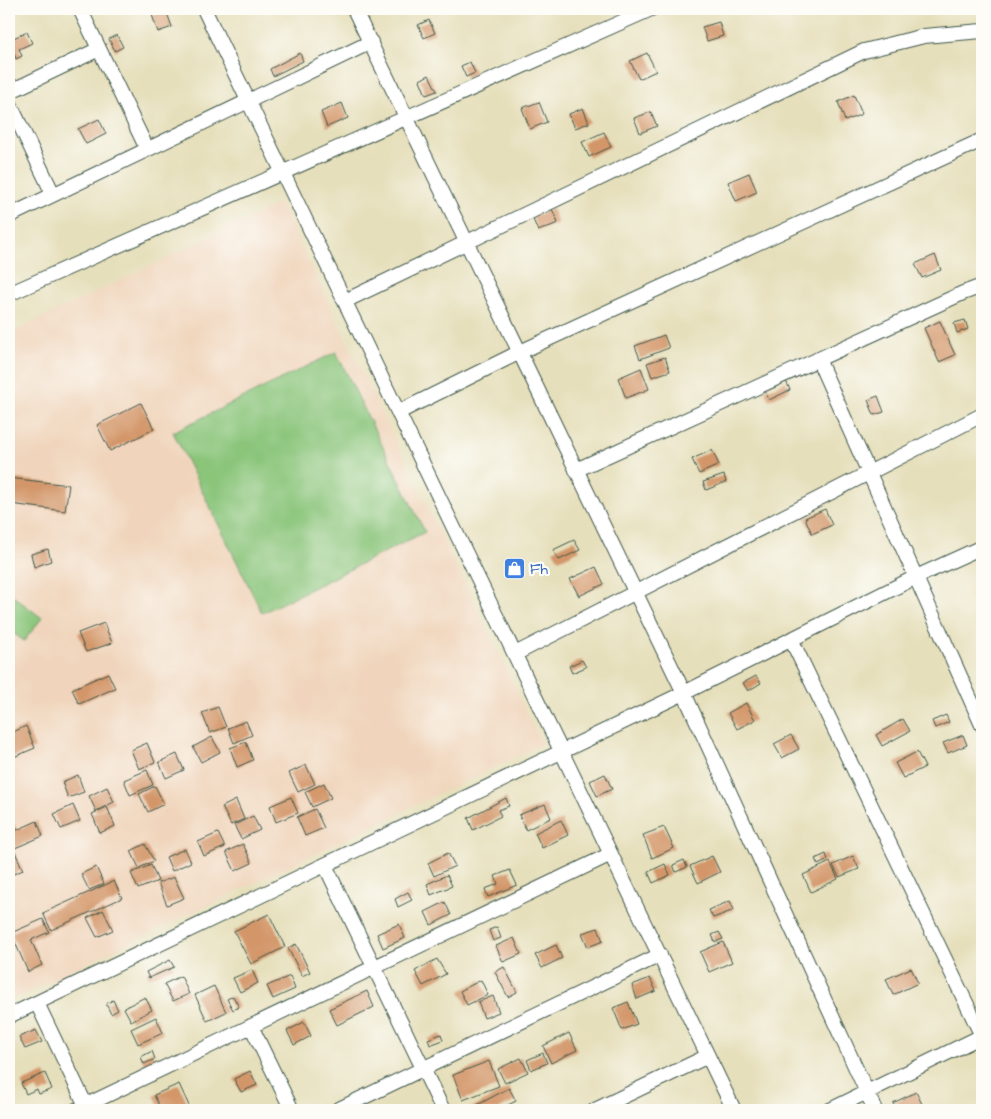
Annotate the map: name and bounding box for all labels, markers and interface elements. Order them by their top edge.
shop icon: Fh [502,557,526,581]
place label: Fh [530,559,548,580]

